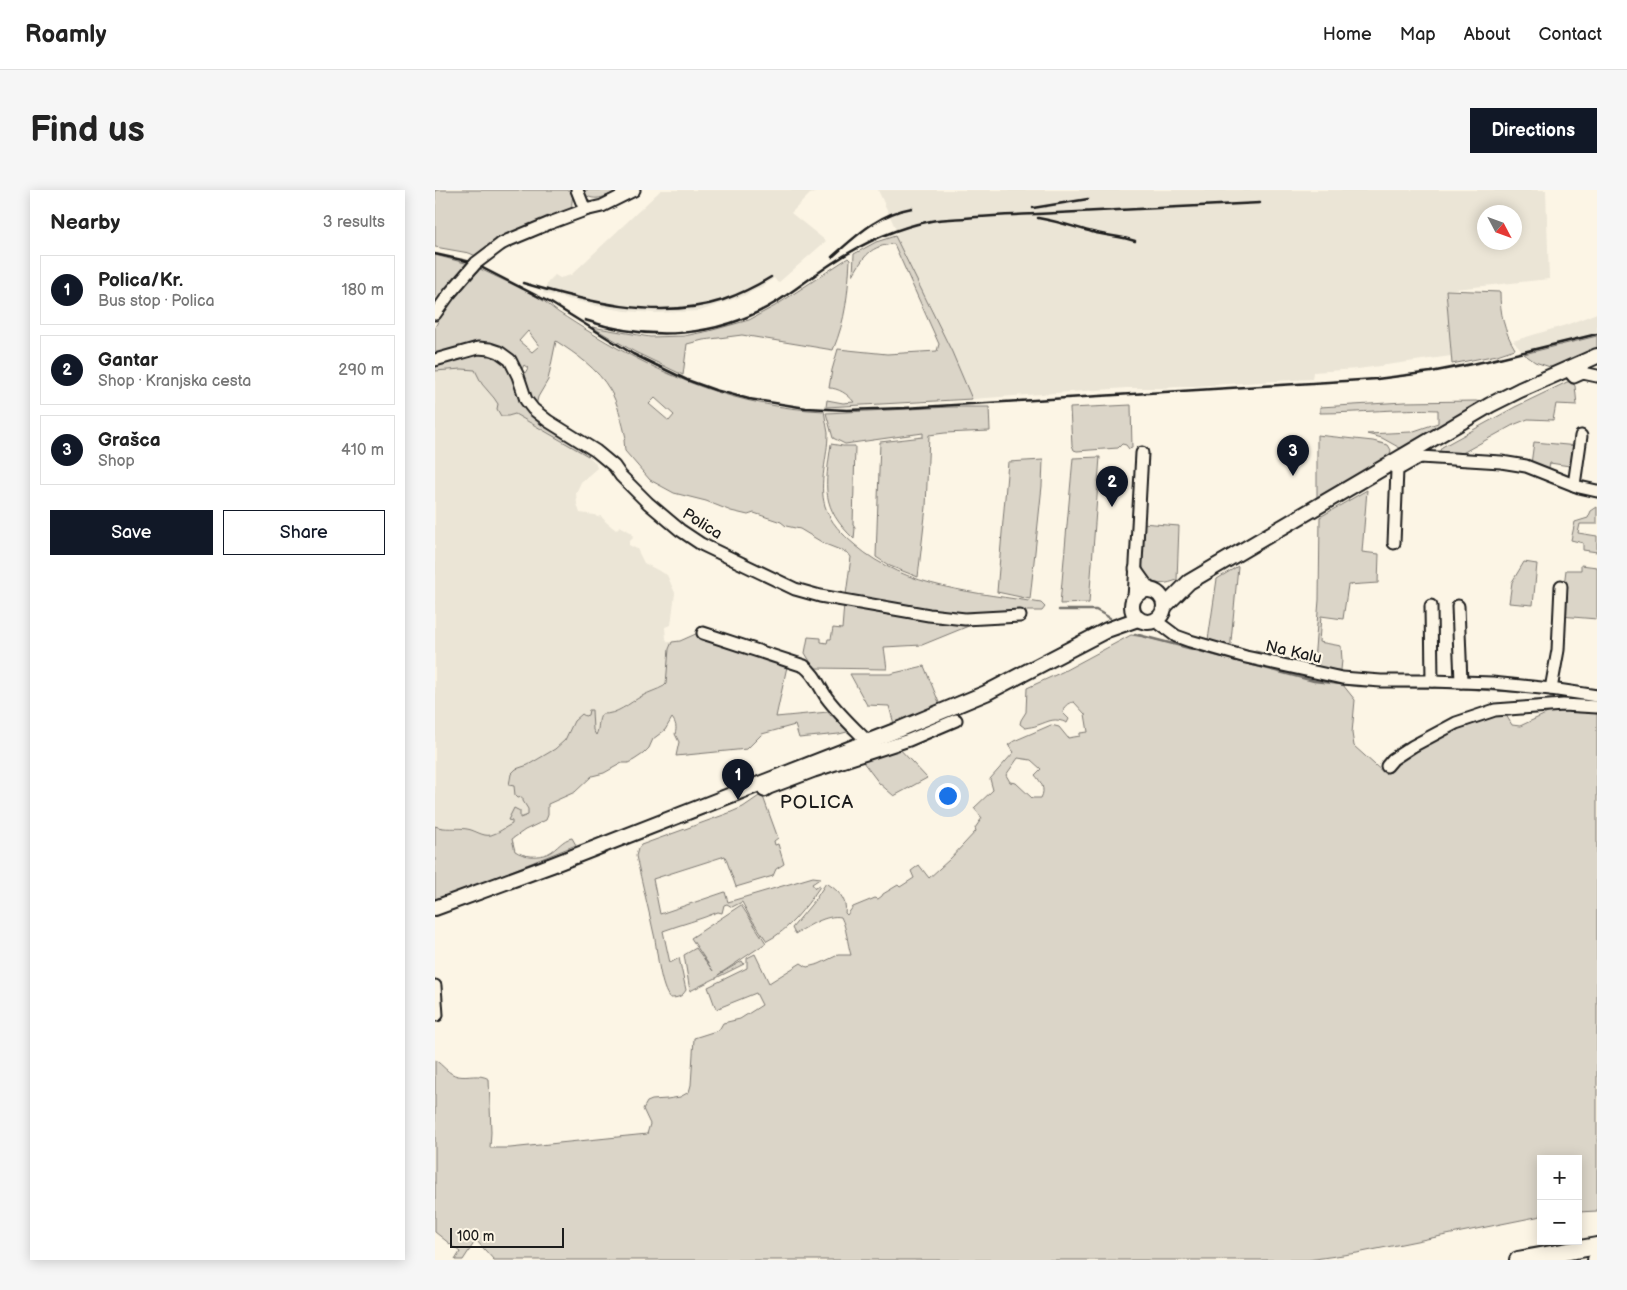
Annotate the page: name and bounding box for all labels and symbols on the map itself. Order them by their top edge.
north arrow [1477,205,1522,250]
pin: 3 [1277,435,1309,476]
pin: 2 [1096,466,1128,507]
street label: Polica [679,505,726,544]
street label: Na Kalu [1264,637,1324,668]
pin: 1 [722,759,754,800]
your location [935,783,961,809]
district label: POLICA [780,791,854,814]
scale bar [450,1225,564,1248]

